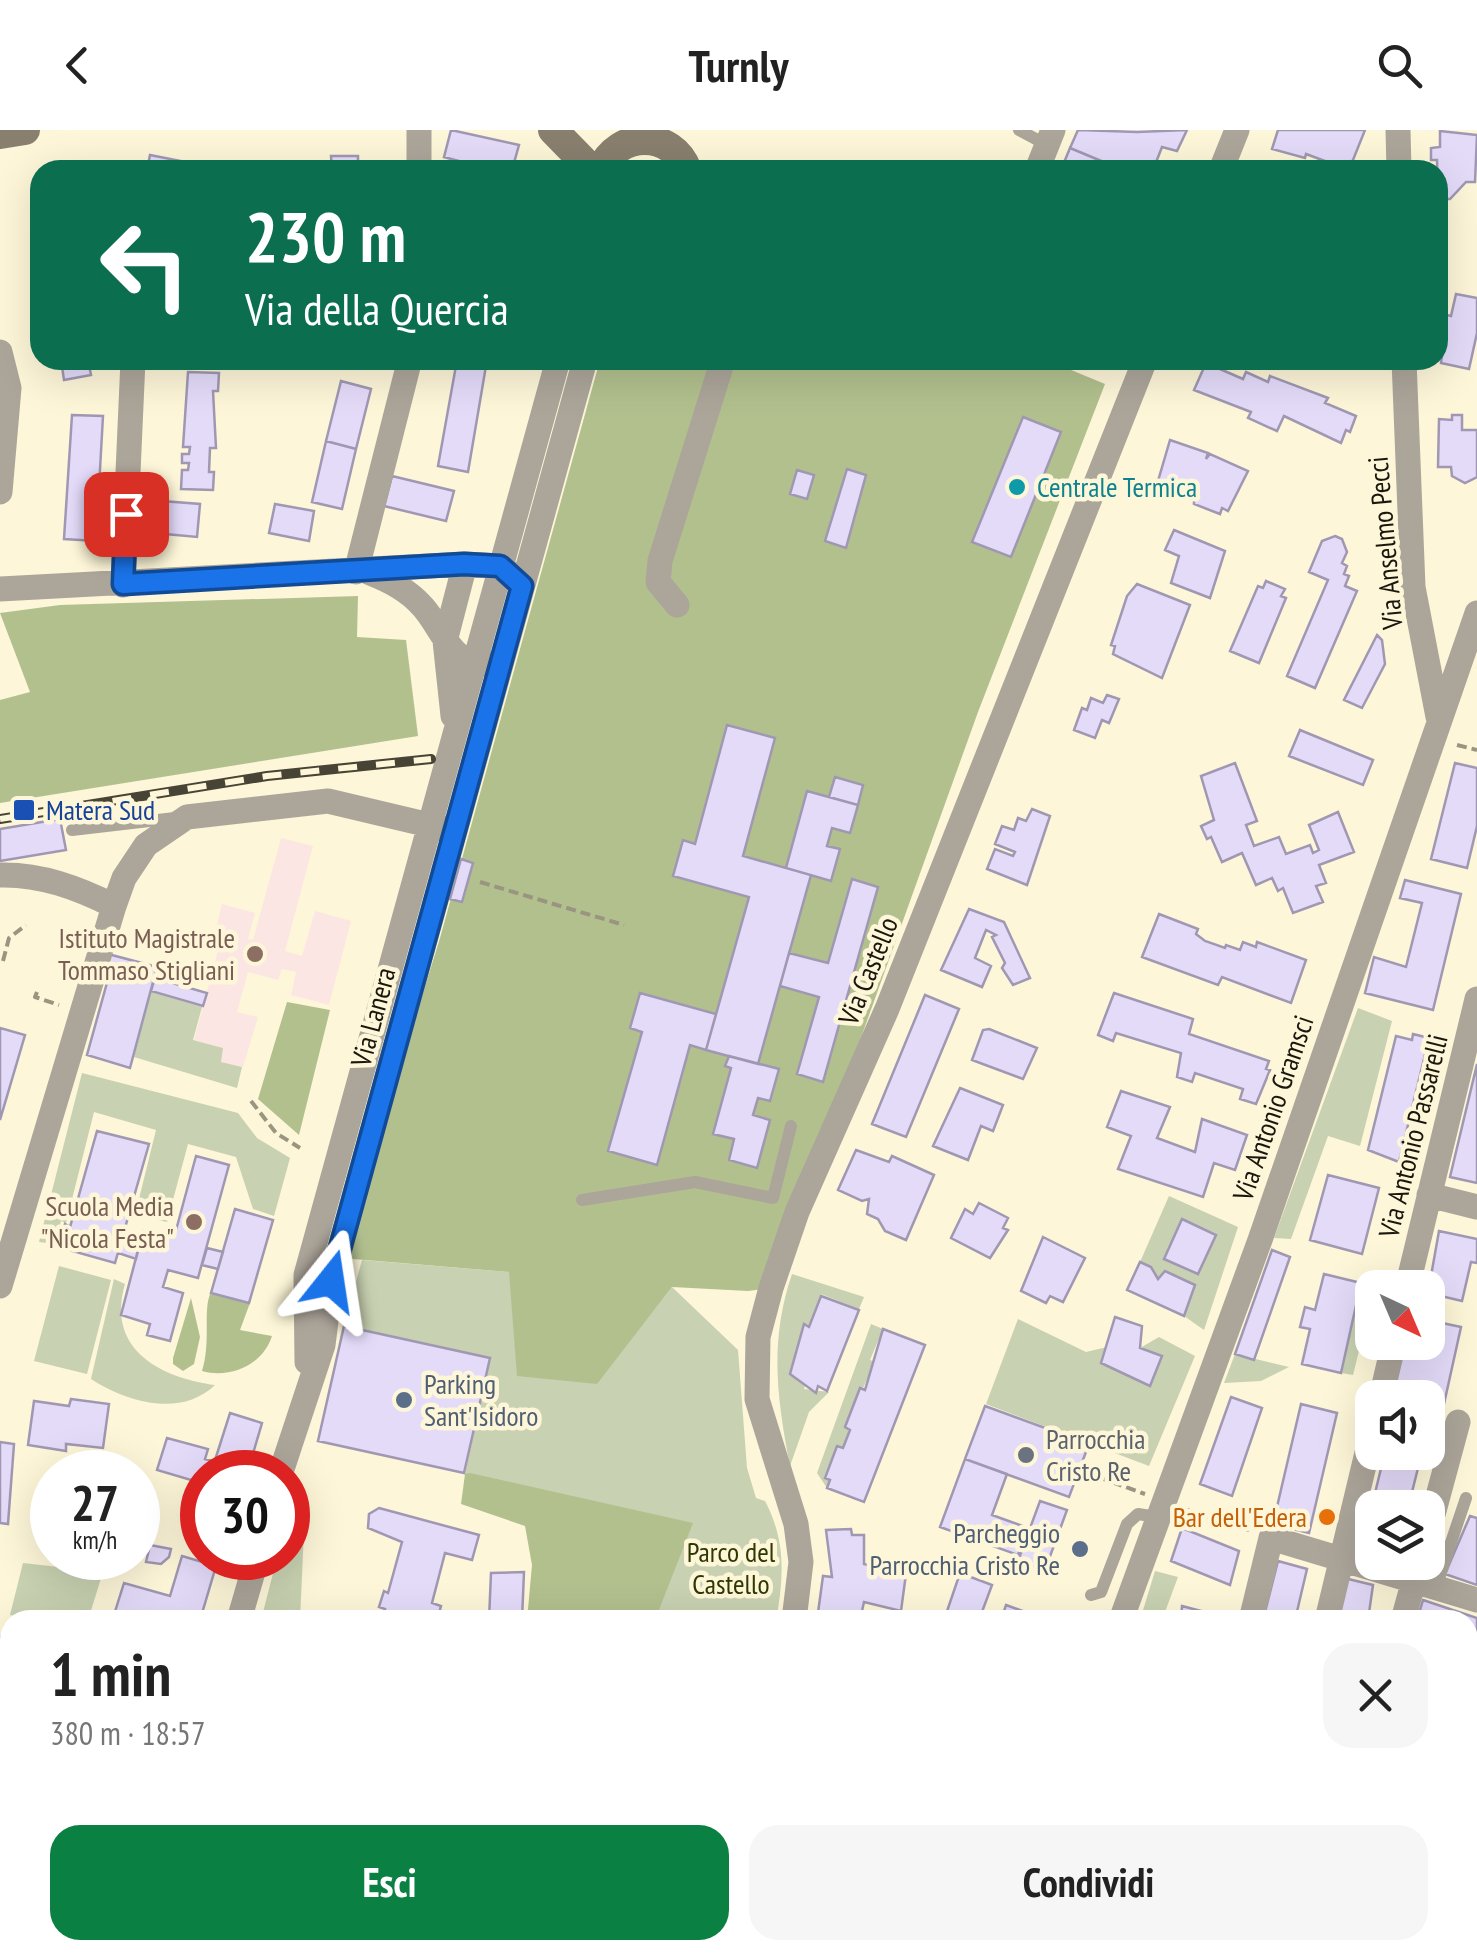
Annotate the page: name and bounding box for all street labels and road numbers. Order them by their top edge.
street label: Via Anselmo Pecci [1359,455,1411,632]
street label: Via Castello [829,911,906,1031]
street label: Via Lanera [341,963,404,1072]
street label: Via Antonio Gramsci [1223,1010,1321,1206]
street label: Via Antonio Passarelli [1369,1030,1456,1242]

